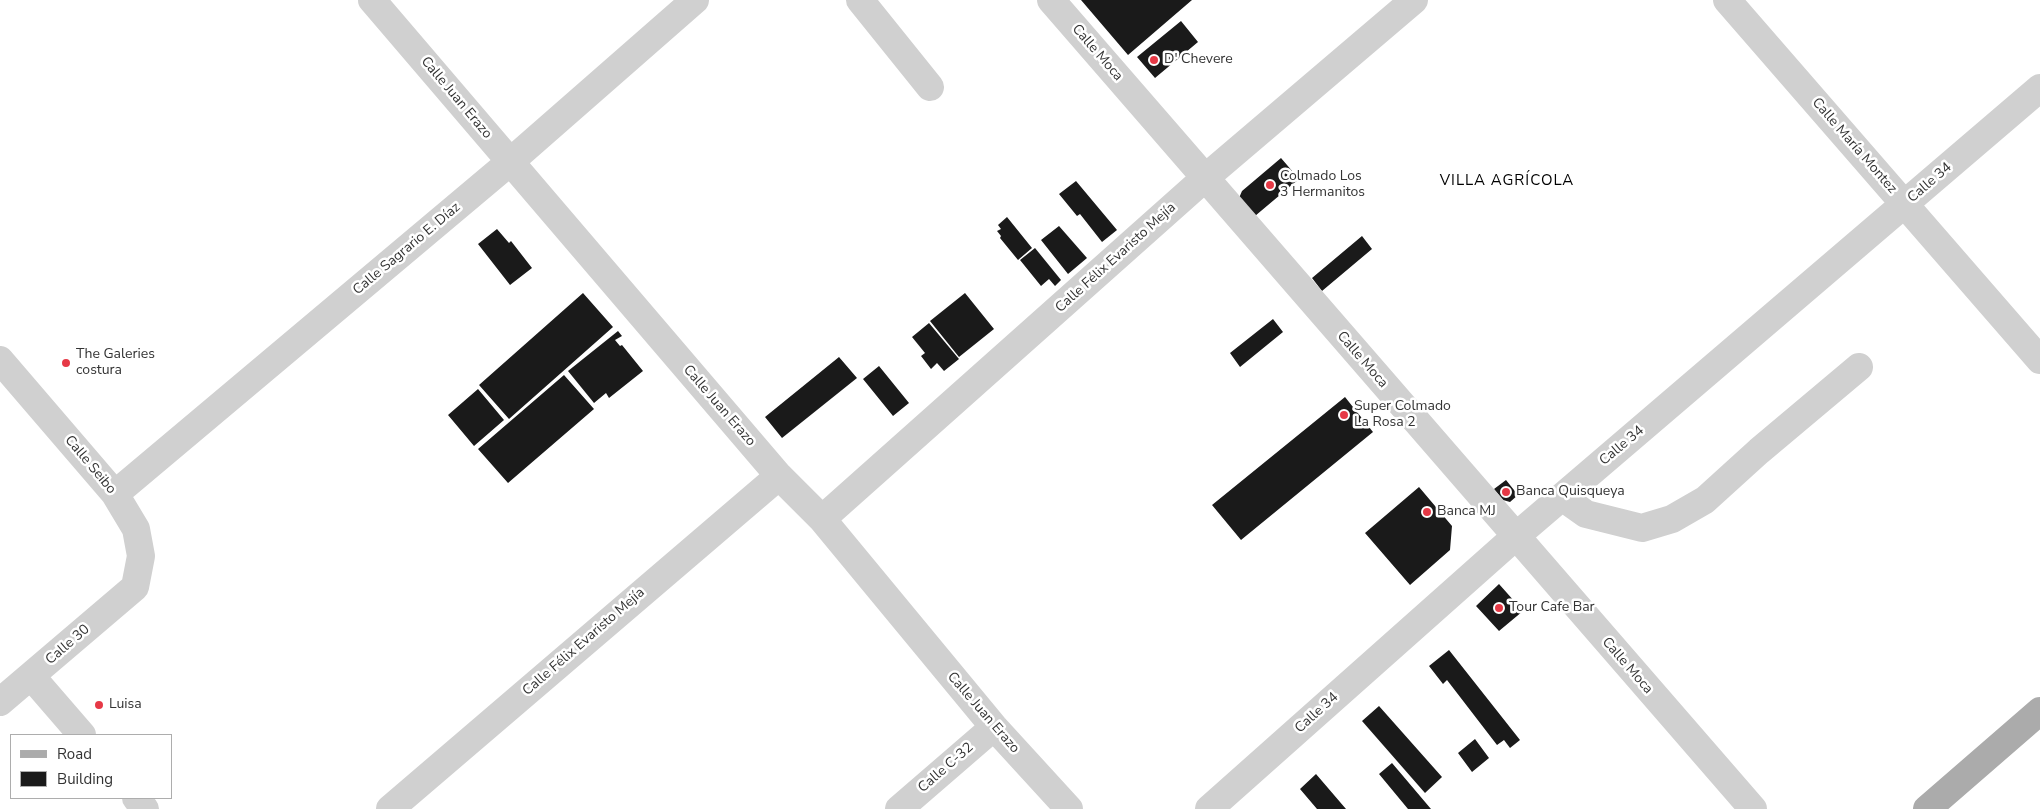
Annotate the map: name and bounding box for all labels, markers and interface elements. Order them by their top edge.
street label: Calle Moca [1068,21,1126,85]
place label: D' Chevere [1164,52,1233,68]
street label: Calle Juan Erazo [417,54,495,142]
marker: D' Chevere [1148,54,1160,66]
street label: Calle María Montez [1808,95,1900,197]
street label: Calle 34 [1905,159,1955,207]
place label: Colmado Los 3 Hermanitos [1280,169,1365,202]
district label: VILLA AGRÍCOLA [1438,172,1576,190]
marker: Colmado Los 3 Hermanitos [1264,179,1276,191]
street label: Calle Sagrario E. Díaz [350,199,464,299]
street label: Calle Félix Evaristo Mejía [1052,200,1180,316]
street label: Calle Moca [1333,328,1391,392]
place label: The Galeries costura [76,347,155,380]
marker: The Galeries costura [60,357,72,369]
street label: Calle Juan Erazo [679,362,759,450]
place label: Super Colmado La Rosa 2 [1354,399,1451,432]
marker: Super Colmado La Rosa 2 [1338,409,1350,421]
street label: Calle 34 [1596,423,1648,469]
street label: Calle Seibo [61,432,119,498]
place label: Banca Quisqueya [1516,484,1625,500]
marker: Banca Quisqueya [1500,486,1512,498]
place label: Banca MJ [1437,504,1496,520]
marker: Banca MJ [1421,506,1433,518]
street label: Calle Félix Evaristo Mejía [520,584,648,700]
place label: Tour Cafe Bar [1509,600,1595,616]
marker: Tour Cafe Bar [1493,602,1505,614]
street label: Calle 30 [43,621,93,669]
street label: Calle Moca [1598,634,1656,698]
street label: Calle Juan Erazo [943,669,1023,757]
street label: Calle 34 [1292,689,1342,737]
place label: Luisa [109,697,142,713]
marker: Luisa [93,699,105,711]
legend [10,734,172,799]
street label: Calle C-32 [915,739,977,797]
text: Road [57,744,92,764]
text: Building [57,769,113,789]

